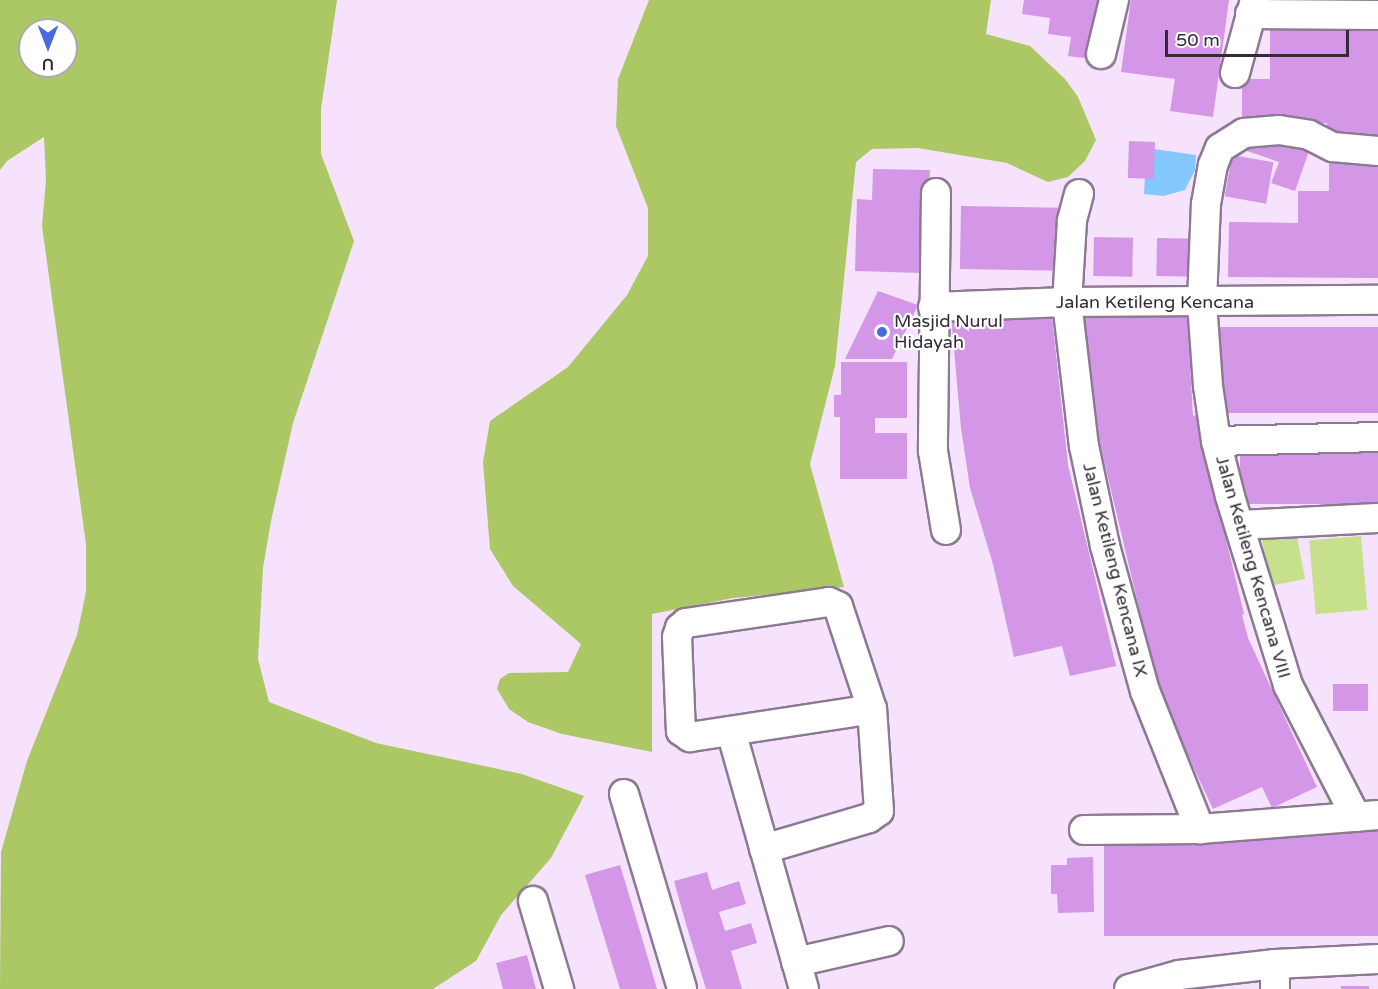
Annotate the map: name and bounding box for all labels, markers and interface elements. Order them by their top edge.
north arrow [18,18,78,78]
scale bar [1168,18,1352,56]
text: 50 m [1176,29,1220,51]
text: U [42,54,54,74]
street label: Jalan Ketileng Kencana [1056,291,1254,313]
place label: Masjid Nurul Hidayah [894,311,1003,354]
marker: Masjid Nurul Hidayah [875,325,889,339]
street label: Jalan Ketileng Kencana VIII [1211,453,1295,681]
street label: Jalan Ketileng Kencana IX [1078,461,1152,679]

